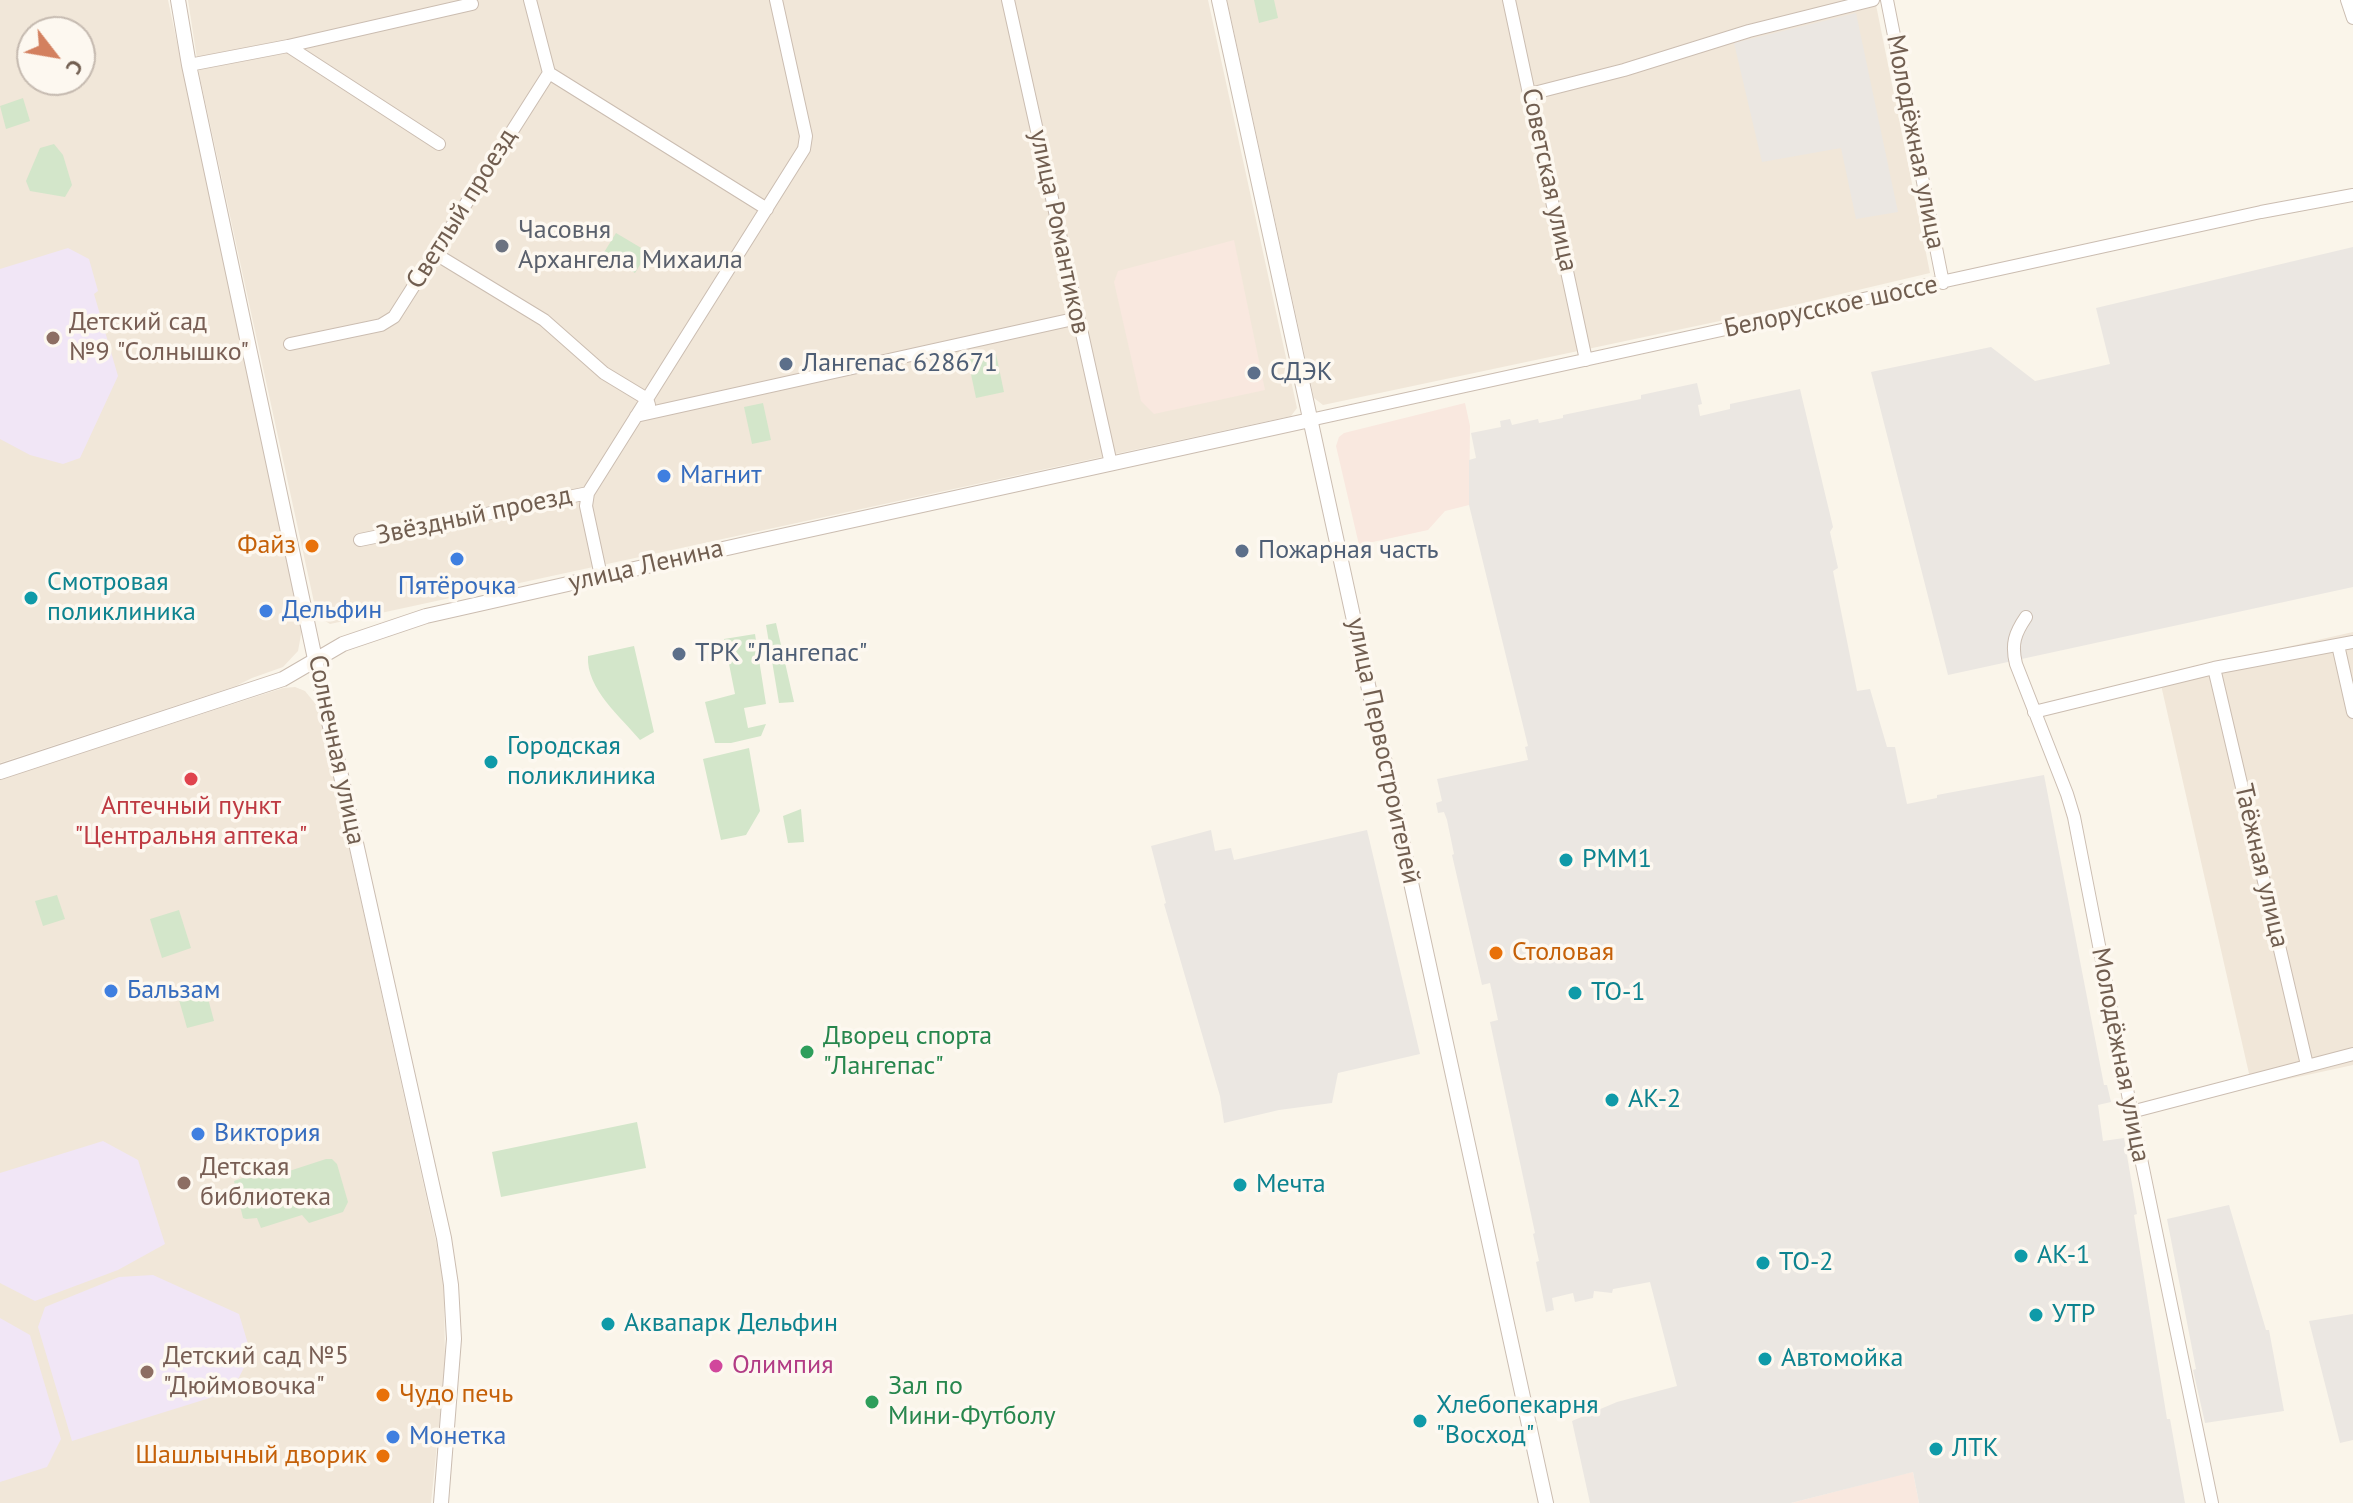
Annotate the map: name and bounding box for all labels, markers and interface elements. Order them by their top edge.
north arrow [16,16,96,96]
street label: Молодёжная улица [1879,32,1951,252]
text: С [60,55,90,80]
street label: Советская улица [1514,86,1584,274]
street label: Светлый проезд [400,123,524,295]
street label: улица Романтиков [1022,127,1096,337]
place label: Часовня Архангела Михаила [518,215,743,276]
marker: Часовня Архангела Михаила [493,237,511,255]
street label: Белорусское шоссе [1721,269,1941,345]
place label: Детский сад №9 "Солнышко" [69,307,249,368]
marker: Детский сад №9 "Солнышко" [44,329,62,347]
place label: Лангепас 628671 [802,348,998,380]
marker: Лангепас 628671 [777,355,795,373]
place label: СДЭК [1270,357,1333,389]
marker: СДЭК [1245,364,1263,382]
place label: Магнит [680,460,762,492]
marker: Магнит [655,467,673,485]
street label: Звёздный проезд [374,480,574,552]
place label: Файз [237,530,296,562]
street label: улица Ленина [566,533,726,599]
place label: Пожарная часть [1258,535,1439,567]
marker: Файз [303,537,321,555]
marker: Пожарная часть [1233,542,1251,560]
marker: Пятёрочка [448,550,466,568]
place label: Смотровая поликлиника [47,567,196,628]
place label: Пятёрочка [398,571,516,603]
marker: Смотровая поликлиника [22,589,40,607]
place label: Дельфин [282,595,382,627]
marker: Дельфин [257,602,275,620]
street label: улица Первостроителей [1340,615,1426,887]
place label: ТРК "Лангепас" [695,638,868,670]
marker: ТРК "Лангепас" [670,645,688,663]
street label: Солнечная улица [301,652,371,848]
place label: Городская поликлиника [507,731,656,792]
marker: Городская поликлиника [482,753,500,771]
marker: Аптечный пункт "Центральня аптека" [182,770,200,788]
street label: Таёжная улица [2227,781,2295,951]
place label: Аптечный пункт "Центральня аптека" [75,791,307,852]
place label: РММ1 [1582,844,1652,876]
marker: РММ1 [1557,851,1575,869]
place label: Столовая [1512,937,1614,969]
marker: Столовая [1487,944,1505,962]
street label: Молодёжная улица [2084,945,2156,1165]
place label: Бальзам [127,975,220,1007]
place label: ТО-1 [1591,977,1645,1009]
marker: Бальзам [102,982,120,1000]
marker: ТО-1 [1566,984,1584,1002]
place label: Дворец спорта "Лангепас" [823,1021,992,1082]
marker: Дворец спорта "Лангепас" [798,1043,816,1061]
place label: АК-2 [1628,1084,1681,1116]
marker: АК-2 [1603,1091,1621,1109]
place label: Виктория [214,1118,320,1150]
marker: Виктория [189,1125,207,1143]
place label: Детская библиотека [200,1152,331,1214]
place label: Мечта [1256,1169,1326,1201]
marker: Детская библиотека [175,1174,193,1192]
marker: Мечта [1231,1176,1249,1194]
place label: АК-1 [2037,1240,2090,1272]
place label: ТО-2 [1779,1247,1833,1279]
marker: АК-1 [2012,1247,2030,1265]
marker: ТО-2 [1754,1254,1772,1272]
place label: УТР [2052,1299,2095,1331]
marker: УТР [2027,1306,2045,1324]
place label: Аквапарк Дельфин [624,1308,838,1340]
marker: Аквапарк Дельфин [599,1315,617,1333]
place label: Детский сад №5 "Дюймовочка" [163,1341,349,1402]
place label: Автомойка [1781,1343,1903,1375]
place label: Олимпия [732,1350,833,1382]
marker: Автомойка [1756,1350,1774,1368]
marker: Олимпия [707,1357,725,1375]
marker: Детский сад №5 "Дюймовочка" [138,1363,156,1381]
place label: Зал по Мини-Футболу [888,1371,1056,1432]
place label: Чудо печь [399,1379,513,1411]
marker: Чудо печь [374,1386,392,1404]
place label: Хлебопекарня "Восход" [1436,1390,1599,1452]
marker: Зал по Мини-Футболу [863,1393,881,1411]
marker: Хлебопекарня "Восход" [1411,1412,1429,1430]
place label: Монетка [409,1421,506,1453]
marker: Монетка [384,1428,402,1446]
place label: ЛТК [1952,1433,1999,1465]
place label: Шашлычный дворик [135,1440,367,1472]
marker: ЛТК [1927,1440,1945,1458]
marker: Шашлычный дворик [374,1447,392,1465]

